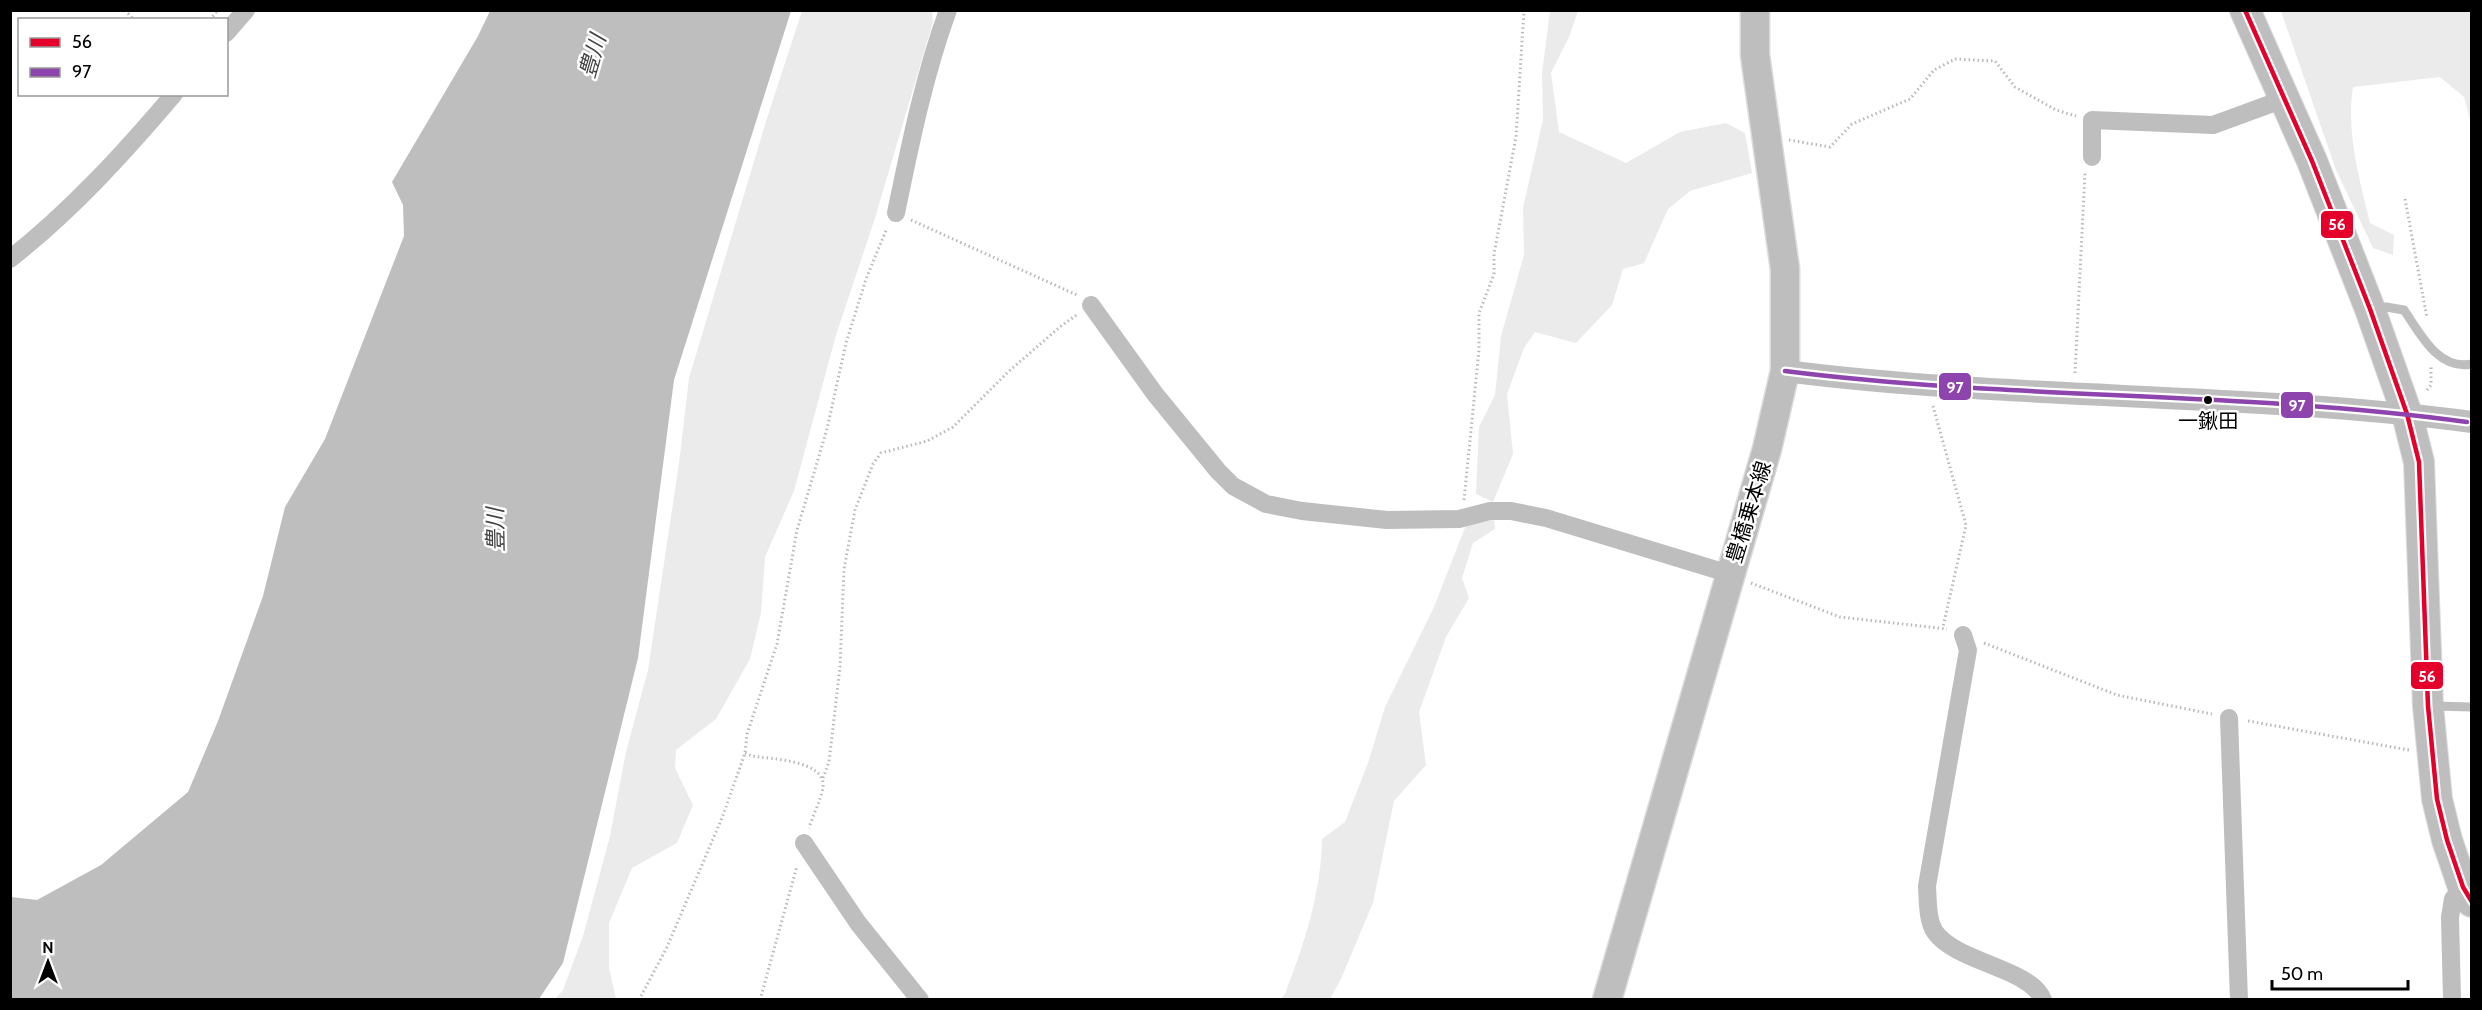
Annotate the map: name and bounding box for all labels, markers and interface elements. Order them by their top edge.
legend [18,18,228,96]
water label: 豊川 [573,29,612,81]
text: 56 [72,31,92,53]
text: 97 [72,61,91,83]
line badge: 56 [2320,210,2354,239]
text: 56 [2328,215,2346,234]
line badge: 97 [1938,372,1972,401]
text: 97 [1946,378,1964,397]
line badge: 97 [2280,391,2314,419]
marker: 一鍬田 [2202,394,2214,406]
text: 97 [2288,396,2306,415]
place label: 一鍬田 [2178,409,2238,433]
street label: 豊橋乗本線 [1721,458,1776,566]
water label: 豊川 [482,506,509,552]
line badge: 56 [2410,661,2444,690]
text: 56 [2418,667,2436,686]
north arrow [18,932,78,992]
text: N [42,938,54,957]
scale bar [2272,953,2408,991]
text: 50 m [2281,963,2323,985]

